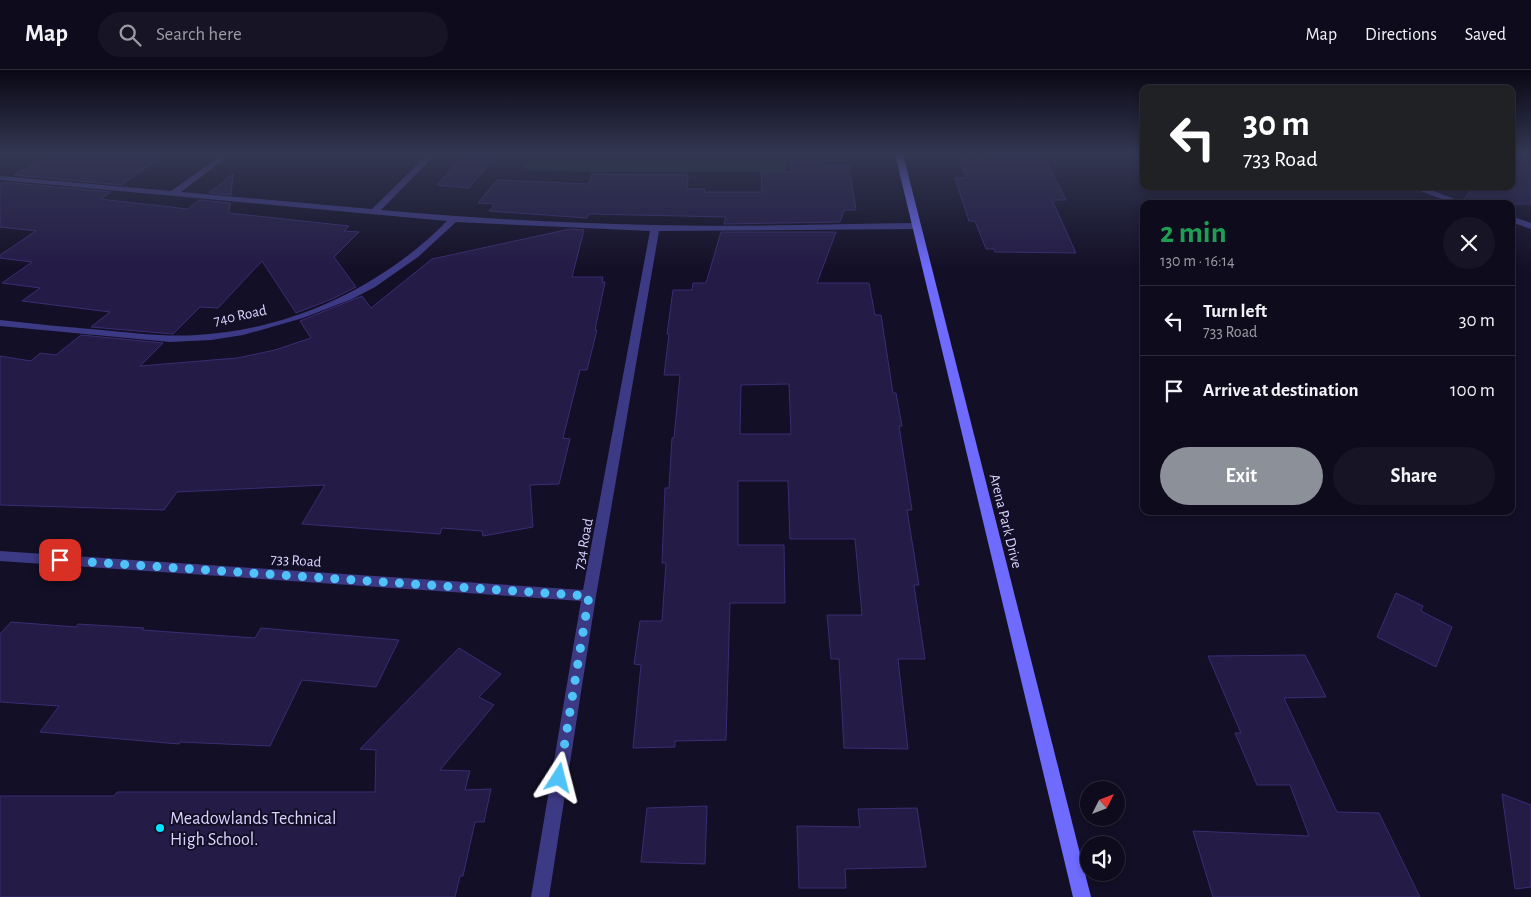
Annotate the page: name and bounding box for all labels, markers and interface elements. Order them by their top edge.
search box [98,12,448,57]
icon: search [116,21,144,49]
text: Map [25,22,68,46]
text: Search here [156,25,242,44]
text: Map [1306,26,1337,44]
text: Directions [1365,26,1437,44]
text: Saved [1465,26,1506,44]
icon: left [1160,105,1225,170]
text: 30 m [1243,107,1310,142]
text: 733 Road [1243,148,1318,170]
button: close [1443,217,1495,269]
text: 2 min [1160,218,1227,248]
text: 130 m · 16:14 [1160,253,1235,269]
text: Turn left [1203,302,1267,321]
street label: 740 Road [212,303,268,328]
icon: left [1160,307,1188,335]
text: 30 m [1459,311,1495,330]
text: 733 Road [1203,324,1257,340]
icon: arrive [1160,377,1188,405]
text: Arrive at destination [1203,381,1359,400]
text: 100 m [1450,381,1495,400]
button: Exit [1160,447,1323,505]
button: Share [1333,447,1495,505]
street label: Arena Park Drive [987,472,1025,570]
street label: 734 Road [571,517,596,571]
pin [39,539,81,581]
icon: arrive [46,546,74,574]
street label: 733 Road [270,551,322,570]
position arrow [532,751,584,803]
north arrow [1080,781,1125,826]
map controls [1080,781,1125,881]
place label: Meadowlands Technical High School. [170,810,337,849]
marker: Meadowlands Technical High School. [154,822,166,834]
button: sound [1080,836,1125,881]

